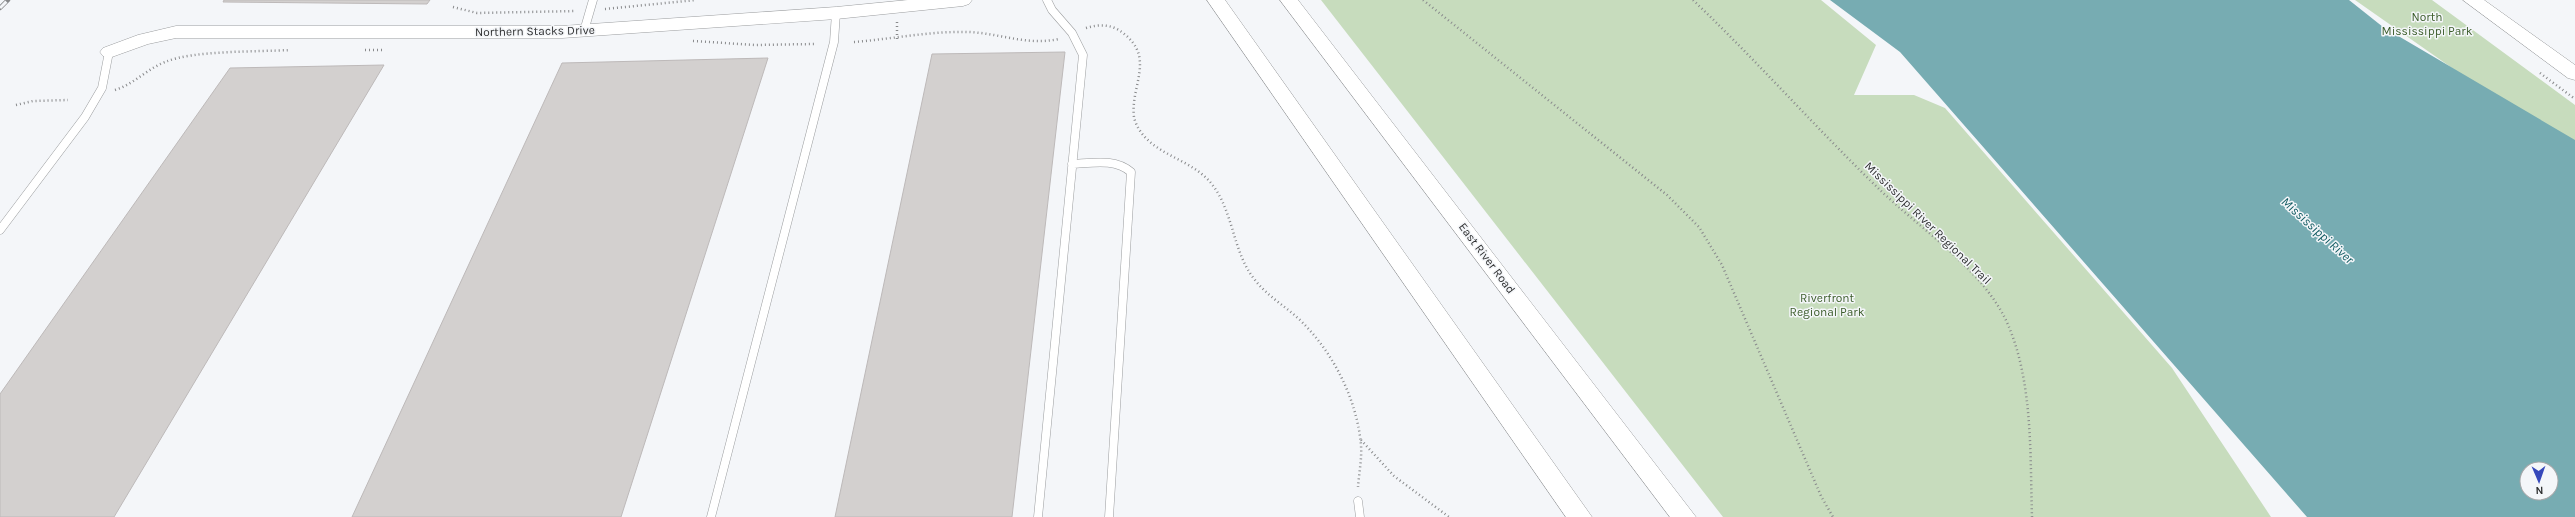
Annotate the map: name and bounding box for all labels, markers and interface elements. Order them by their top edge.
park label: North Mississippi Park [2382,10,2473,38]
street label: Northern Stacks Drive [475,23,595,39]
street label: Mississippi River Regional Trail [1862,159,1994,287]
water label: Mississippi River [2278,194,2357,267]
street label: East River Road [1456,220,1518,296]
park label: Riverfront Regional Park [1790,291,1865,319]
north arrow [2519,461,2559,501]
text: N [2535,484,2544,497]

